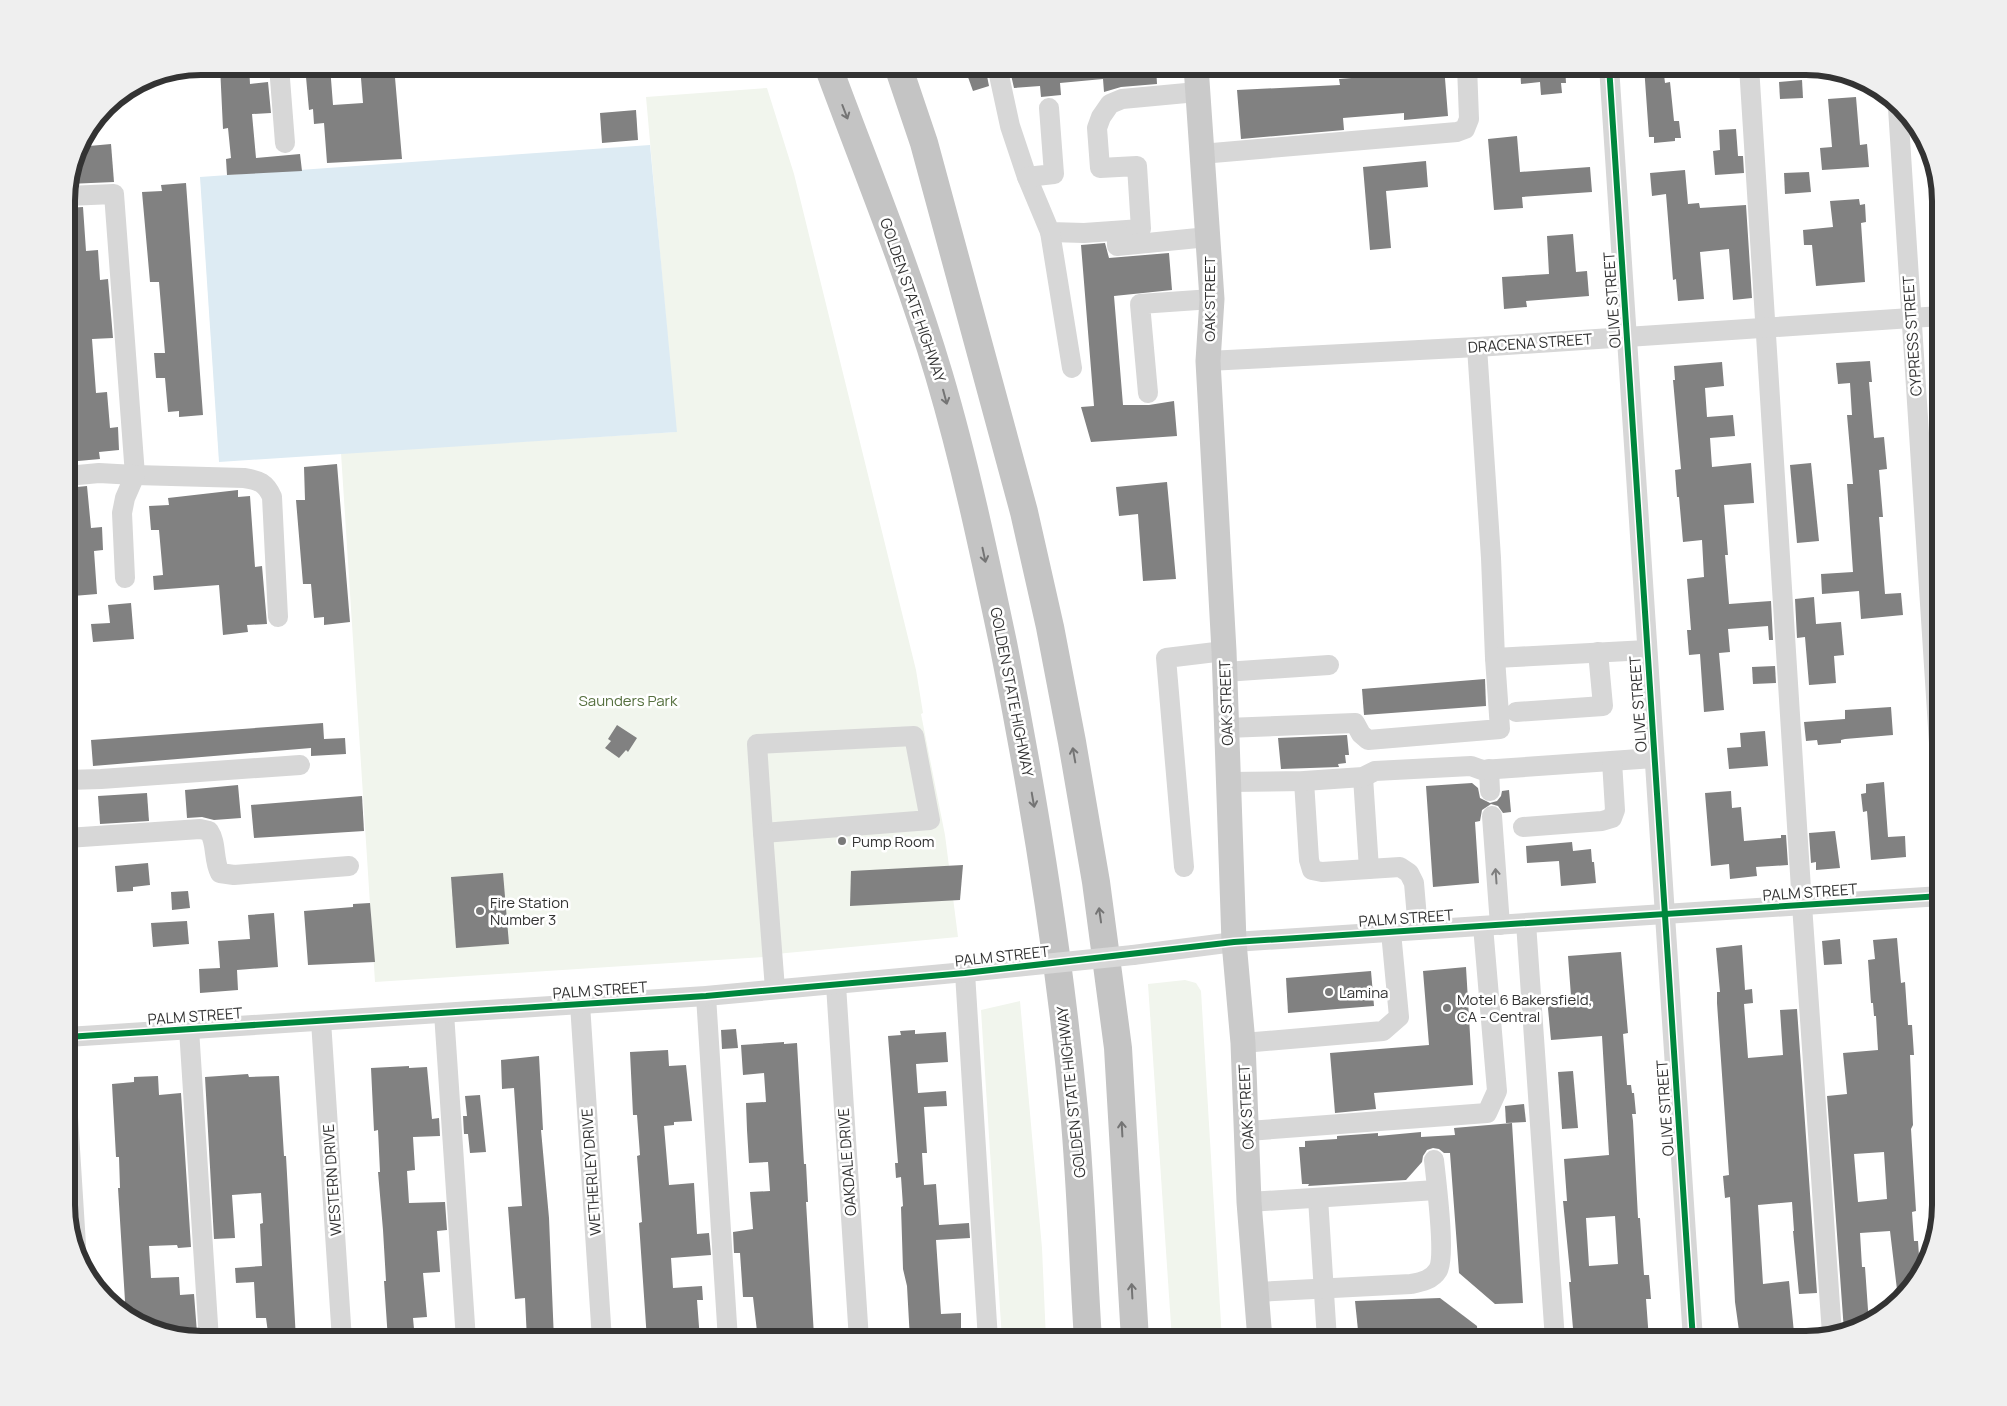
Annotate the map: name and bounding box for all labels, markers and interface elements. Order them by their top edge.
one-way arrow [841,104,850,119]
street label: GOLDEN STATE HIGHWAY [875,215,951,386]
street label: OLIVE STREET [1598,251,1626,349]
street label: OAK STREET [1199,256,1220,342]
street label: CYPRESS STREET [1897,275,1927,397]
street label: DRACENA STREET [1467,328,1593,358]
one-way arrow [941,389,950,405]
one-way arrow [980,546,989,562]
street label: GOLDEN STATE HIGHWAY [985,605,1039,779]
street label: OLIVE STREET [1624,655,1652,753]
street label: OAK STREET [1214,660,1238,746]
park label: Saunders Park [579,690,678,711]
one-way arrow [1068,747,1078,763]
one-way arrow [1028,792,1038,808]
place label: Pump Room [852,831,935,852]
marker: Pump Room [836,835,848,847]
one-way arrow [1491,868,1501,884]
street label: PALM STREET [1762,878,1858,906]
place label: Fire Station Number 3 [490,892,569,930]
street label: PALM STREET [1358,904,1454,932]
marker: Fire Station Number 3 [474,905,486,917]
one-way arrow [1095,908,1105,924]
street label: PALM STREET [954,941,1050,971]
street label: PALM STREET [552,976,648,1004]
place label: Lamina [1339,982,1388,1003]
marker: Lamina [1323,986,1335,998]
place label: Motel 6 Bakersfield, CA - Central [1457,989,1593,1027]
street label: PALM STREET [147,1002,243,1030]
marker: Motel 6 Bakersfield, CA - Central [1441,1002,1453,1014]
street label: GOLDEN STATE HIGHWAY [1051,1004,1090,1179]
street label: OLIVE STREET [1651,1059,1679,1157]
street label: OAK STREET [1233,1064,1259,1150]
street label: OAKDALE DRIVE [833,1107,861,1217]
street label: WETHERLEY DRIVE [576,1108,606,1236]
one-way arrow [1118,1121,1127,1137]
street label: WESTERN DRIVE [318,1123,346,1237]
one-way arrow [1127,1283,1136,1299]

